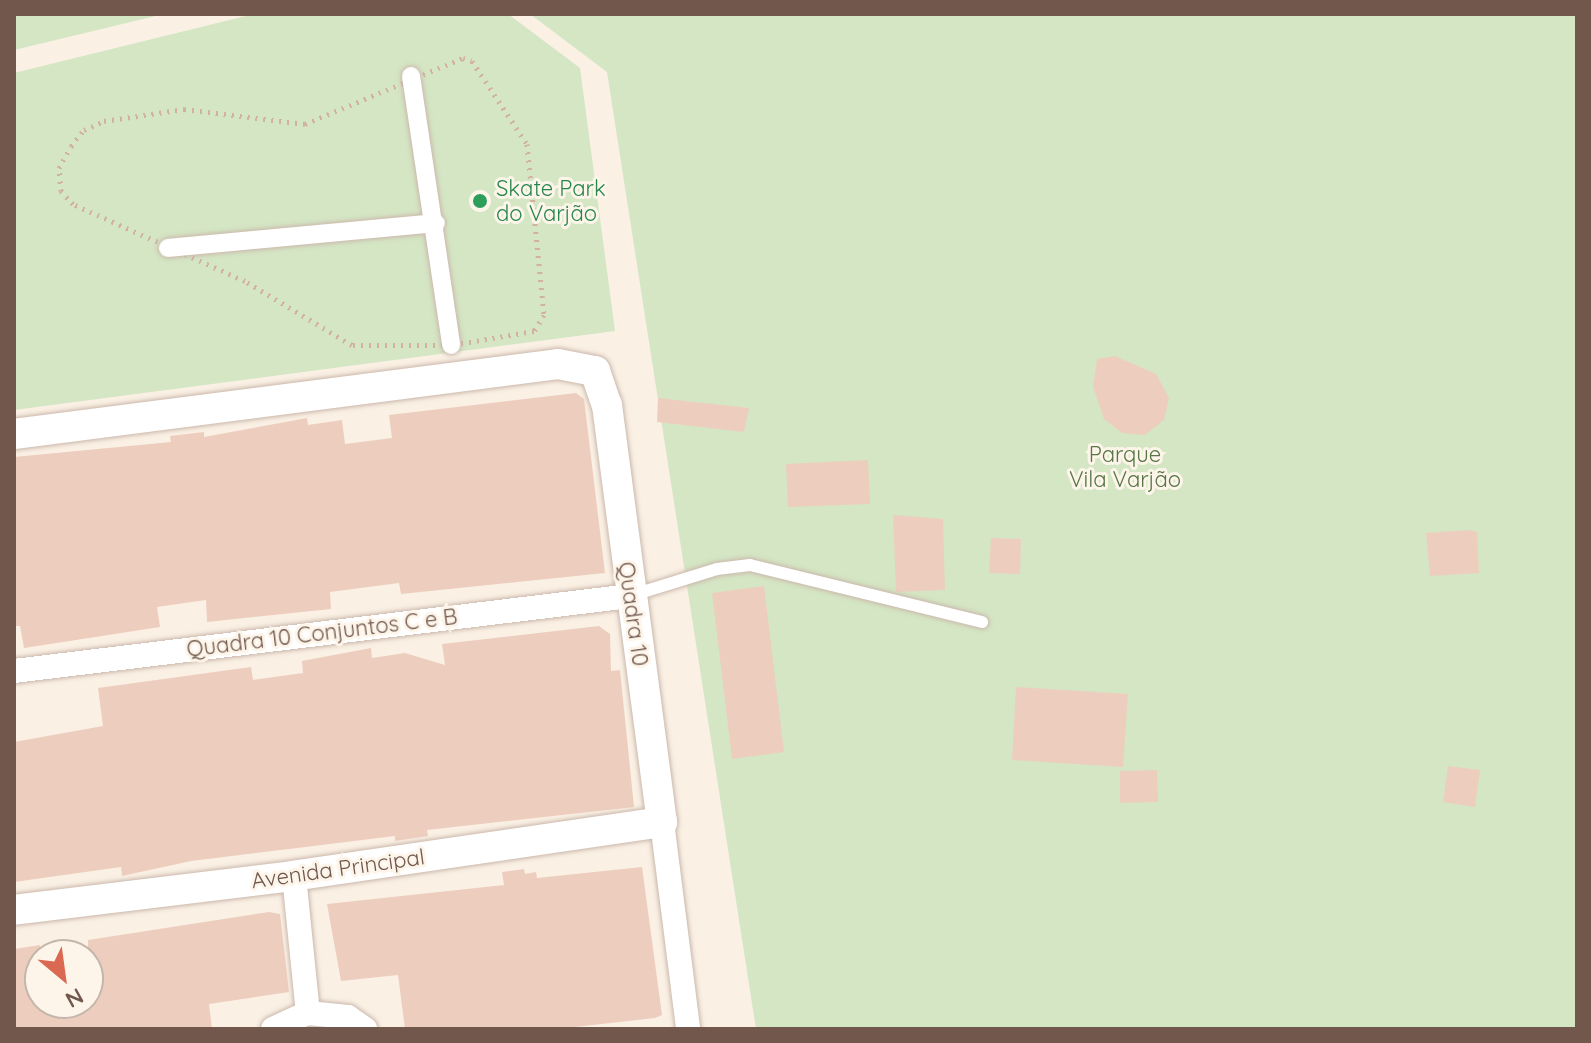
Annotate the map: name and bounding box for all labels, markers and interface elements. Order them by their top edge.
place label: Skate Park do Varjão [496,175,606,226]
marker: Skate Park do Varjão [471,192,489,210]
park label: Parque Vila Varjão [1069,441,1181,492]
street label: Quadra 10 [613,560,653,668]
street label: Quadra 10 Conjuntos C e B [185,603,459,663]
street label: Avenida Principal [250,844,426,894]
north arrow [24,939,104,1019]
text: N [61,982,89,1014]

